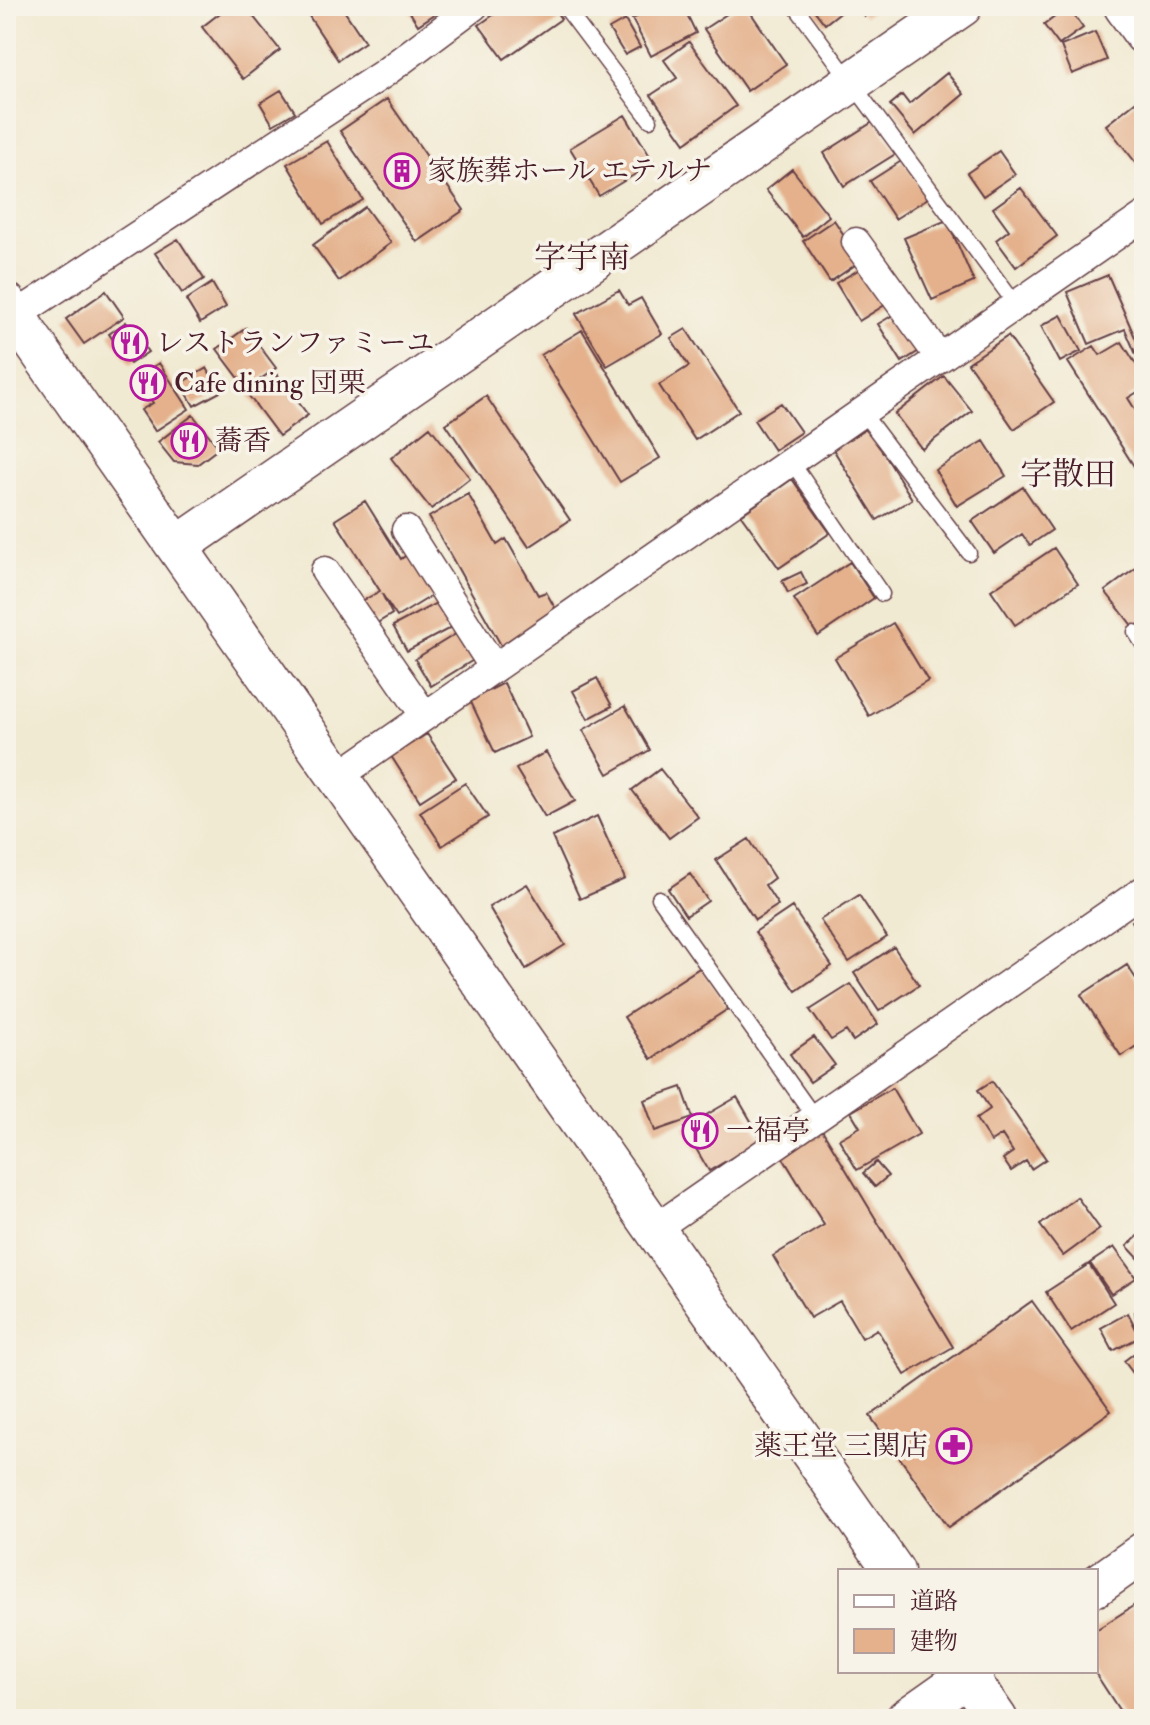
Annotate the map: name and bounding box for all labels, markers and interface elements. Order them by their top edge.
building icon: 家族葬ホール エテルナ [383,152,421,190]
place label: 家族葬ホール エテルナ [428,154,712,189]
district label: 字宇南 [534,238,630,278]
restaurant icon: レストランファミーユ [111,324,149,362]
place label: レストランファミーユ [156,326,435,361]
restaurant icon: Cafe dining 団栗 [129,364,167,402]
place label: Cafe dining 団栗 [174,366,366,401]
restaurant icon: 蕎香 [170,422,208,460]
place label: 蕎香 [215,424,271,459]
district label: 字散田 [1020,455,1116,495]
restaurant icon: 一福亭 [681,1112,719,1150]
place label: 一福亭 [726,1114,810,1149]
pharmacy icon: 薬王堂 三関店 [935,1427,973,1465]
place label: 薬王堂 三関店 [754,1429,928,1464]
legend [838,1569,1098,1673]
text: 道路 [910,1586,958,1617]
text: 建物 [910,1626,958,1657]

